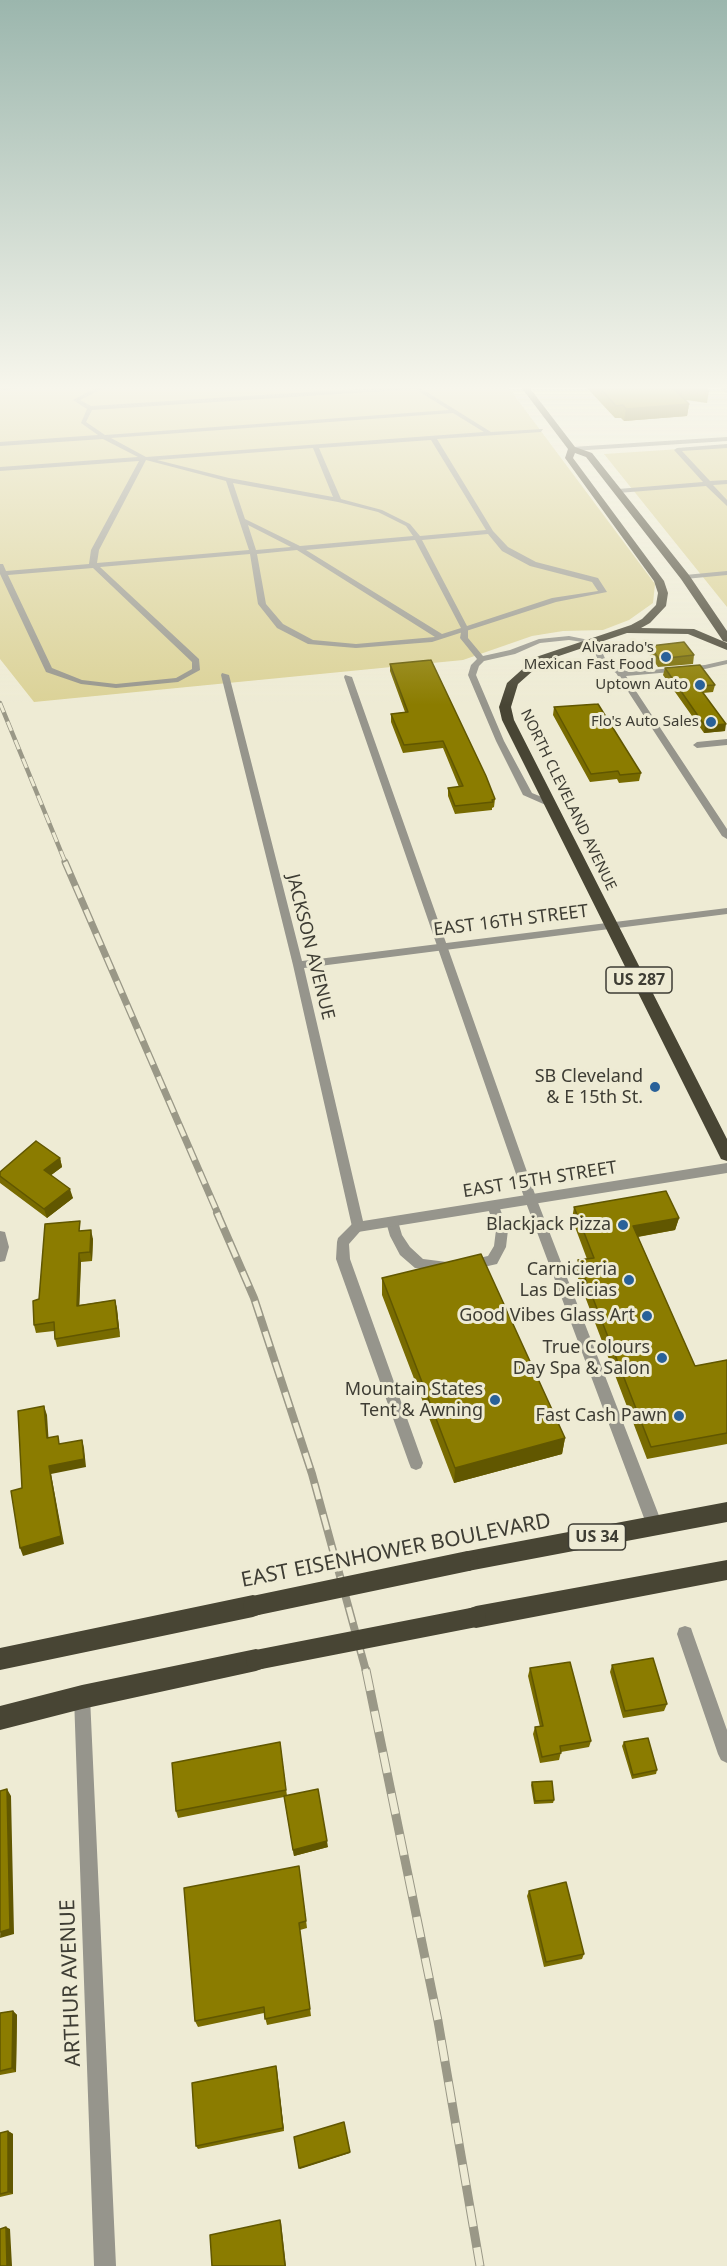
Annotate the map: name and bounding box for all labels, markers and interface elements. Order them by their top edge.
place label: Alvarado's Mexican Fast Food [524,639,654,674]
marker: Alvarado's Mexican Fast Food [659,650,673,664]
place label: Uptown Auto [595,676,688,694]
marker: Uptown Auto [693,678,707,692]
street label: NORTH CLEVELAND AVENUE [516,706,620,894]
place label: Flo's Auto Sales [591,713,699,731]
marker: Flo's Auto Sales [704,715,718,729]
street label: JACKSON AVENUE [281,872,339,1022]
street label: EAST 16TH STREET [432,901,590,941]
road number: US 287 [606,967,672,993]
place label: SB Cleveland & E 15th St. [535,1066,643,1108]
marker: SB Cleveland & E 15th St. [648,1080,662,1094]
street label: EAST 15TH STREET [461,1157,619,1203]
place label: Blackjack Pizza [486,1214,611,1236]
marker: Blackjack Pizza [616,1218,630,1232]
place label: Carnicieria Las Delicias [520,1259,617,1302]
marker: Carnicieria Las Delicias [622,1273,636,1287]
place label: Good Vibes Glass Art [459,1305,635,1327]
marker: Good Vibes Glass Art [640,1309,654,1323]
place label: True Colours Day Spa & Salon [513,1337,650,1380]
marker: True Colours Day Spa & Salon [655,1351,669,1365]
place label: Mountain States Tent & Awning [345,1379,483,1422]
marker: Mountain States Tent & Awning [488,1393,502,1407]
place label: Fast Cash Pawn [536,1405,667,1427]
marker: Fast Cash Pawn [672,1409,686,1423]
street label: EAST EISENHOWER BOULEVARD [239,1509,553,1593]
road number: US 34 [568,1524,626,1550]
street label: ARTHUR AVENUE [55,1899,87,2067]

